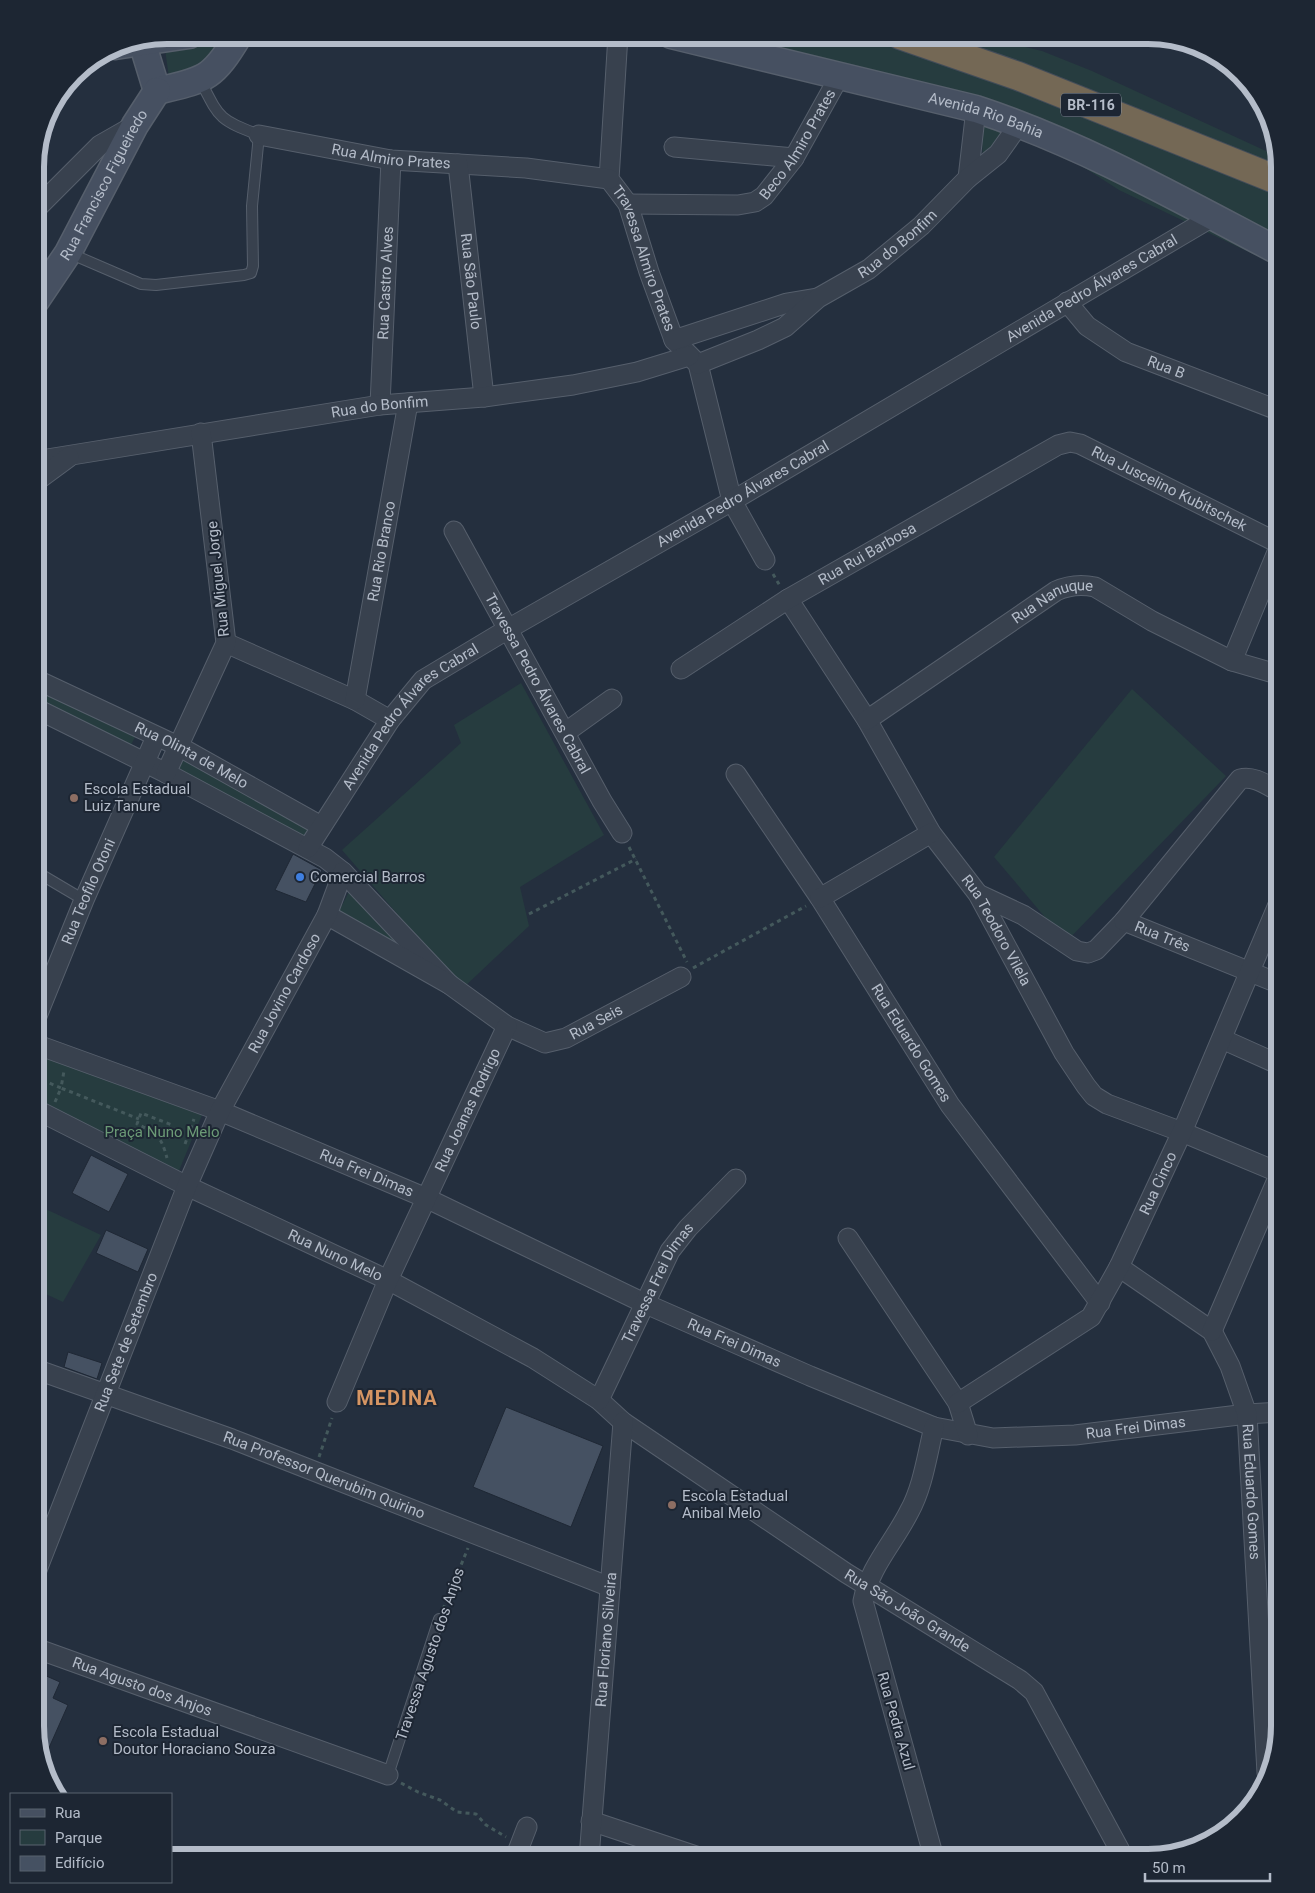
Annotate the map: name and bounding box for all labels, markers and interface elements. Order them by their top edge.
street label: Beco Almiro Prates [756,86,840,203]
street label: Avenida Rio Bahia [927,89,1046,142]
road number: BR-116 [1061,94,1121,116]
street label: Rua Francisco Figueiredo [56,106,152,264]
street label: Rua Almiro Prates [330,140,451,173]
street label: Travessa Almiro Prates [608,182,679,334]
street label: Rua do Bonfim [855,206,941,282]
street label: Rua Castro Alves [374,226,397,340]
street label: Avenida Pedro Álvares Cabral [1003,231,1181,346]
street label: Rua São Paulo [457,232,485,330]
street label: Rua B [1145,352,1187,383]
street label: Rua do Bonfim [330,392,429,422]
street label: Avenida Pedro Álvares Cabral [654,437,832,551]
street label: Rua Juscelino Kubitschek [1088,442,1250,535]
street label: Rua Rio Branco [364,500,399,603]
street label: Rua Rui Barbosa [815,519,919,589]
street label: Rua Miguel Jorge [203,520,233,638]
street label: Rua Nanuque [1008,576,1094,628]
street label: Travessa Pedro Álvares Cabral [481,590,594,777]
street label: Avenida Pedro Álvares Cabral [339,640,482,793]
street label: Rua Olinta de Melo [132,718,251,792]
place label: Escola Estadual Luiz Tanure [84,780,190,815]
marker: Escola Estadual Luiz Tanure [68,792,80,804]
street label: Rua Teofilo Otoni [58,836,119,947]
place label: Comercial Barros [310,868,425,886]
marker: Comercial Barros [294,871,306,883]
street label: Rua Teodoro Vilela [958,871,1035,989]
street label: Rua Três [1132,917,1193,956]
street label: Rua Jovino Cardoso [244,930,324,1056]
street label: Rua Eduardo Gomes [867,981,955,1105]
street label: Rua Seis [566,1001,626,1044]
street label: Rua Joanas Rodrigo [431,1045,504,1175]
park label: Praça Nuno Melo [105,1123,219,1141]
street label: Rua Frei Dimas [317,1145,416,1201]
street label: Rua Cinco [1136,1149,1180,1218]
street label: Travessa Frei Dimas [618,1219,697,1346]
street label: Rua Nuno Melo [285,1225,385,1285]
street label: Rua Sete de Setembro [91,1270,161,1414]
street label: Rua Frei Dimas [685,1314,784,1371]
district label: MEDINA [356,1386,438,1410]
street label: Rua Frei Dimas [1085,1413,1187,1443]
street label: Rua Eduardo Gomes [1239,1423,1264,1560]
street label: Rua Professor Querubim Quirino [221,1428,428,1523]
place label: Escola Estadual Anibal Melo [682,1487,788,1522]
marker: Escola Estadual Anibal Melo [666,1499,678,1511]
street label: Travessa Agusto dos Anjos [392,1565,468,1743]
street label: Rua São João Grande [841,1565,973,1656]
street label: Rua Floriano Silveira [592,1571,620,1708]
street label: Rua Agusto dos Anjos [70,1653,215,1720]
street label: Rua Pedra Azul [873,1670,919,1772]
place label: Escola Estadual Doutor Horaciano Souza [113,1723,276,1758]
marker: Escola Estadual Doutor Horaciano Souza [97,1735,109,1747]
legend [10,1793,172,1883]
text: Rua [55,1804,81,1822]
text: Parque [55,1829,102,1847]
scale bar [1145,1850,1270,1882]
text: Edifício [55,1854,104,1872]
text: 50 m [1152,1859,1186,1877]

